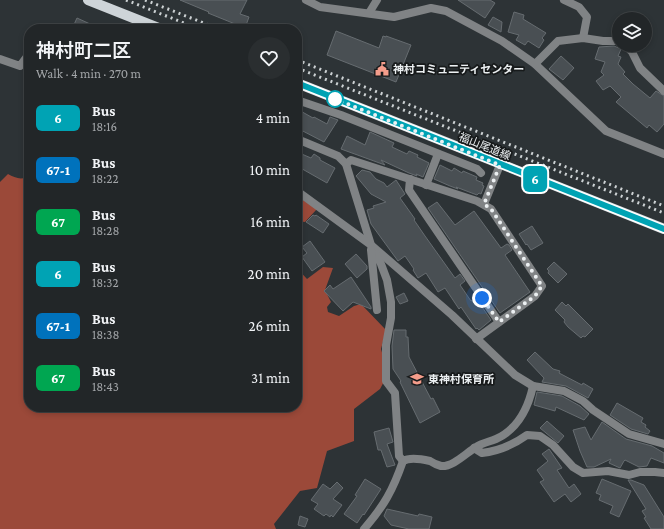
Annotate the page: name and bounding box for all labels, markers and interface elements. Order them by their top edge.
map controls [612,12,652,52]
button: layers [612,12,652,52]
button: heart [248,37,290,79]
text: 神村町二区 [36,40,131,61]
public building icon: 神村コミュ二ティセンター [374,61,390,77]
place label: 神村コミュ二ティセンター [393,63,524,75]
text: Walk · 4 min · 270 m [36,66,141,81]
unlabelled marker [326,90,344,108]
text: Bus [92,103,115,119]
text: 6 [54,110,62,126]
text: 4 min [255,110,290,126]
text: 18:16 [92,119,117,134]
street label: 福山尾道線 [457,130,513,162]
text: Bus [92,155,115,171]
text: 67-1 [46,162,70,178]
text: 10 min [250,162,290,178]
line badge: 6 [522,166,548,192]
text: 18:22 [92,171,119,186]
text: 6 [531,171,539,187]
text: Bus [92,207,115,223]
text: 67 [51,214,65,230]
text: 16 min [251,214,290,230]
text: 18:28 [92,223,119,238]
text: Bus [92,259,115,275]
text: 6 [54,266,62,282]
text: 20 min [248,266,290,282]
text: 18:32 [92,275,119,290]
your location [472,288,492,308]
text: Bus [92,311,115,327]
text: 67-1 [46,318,70,334]
text: 26 min [248,318,290,334]
text: 18:38 [92,327,119,342]
text: Bus [92,363,115,379]
text: 67 [51,370,65,386]
text: 31 min [251,370,290,386]
school or university icon: 東神村保育所 [409,371,425,387]
place label: 東神村保育所 [428,373,494,385]
text: 18:43 [92,379,119,394]

